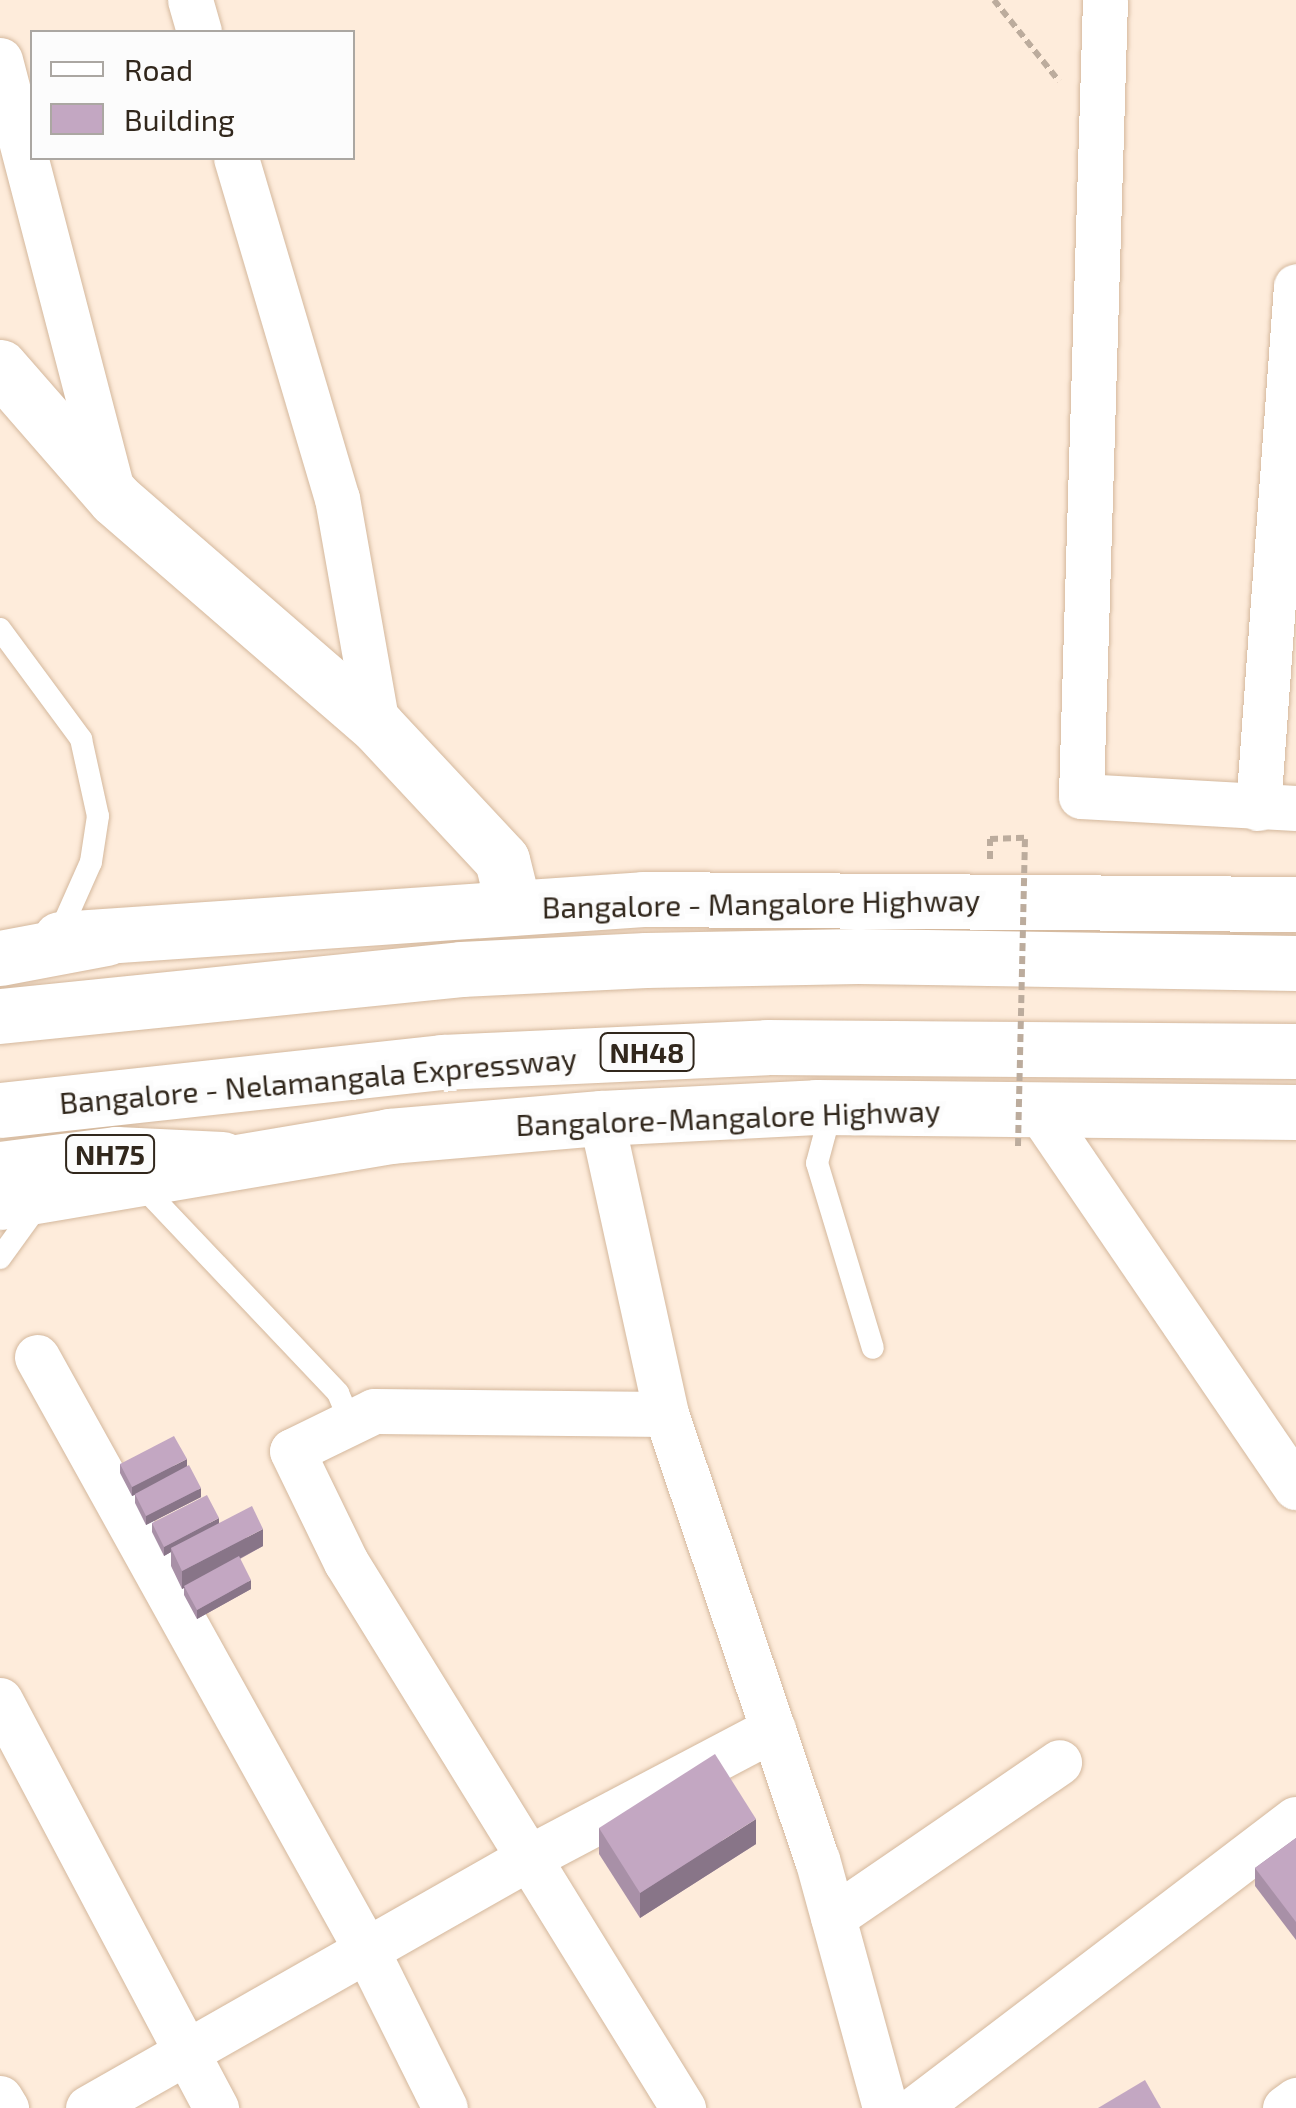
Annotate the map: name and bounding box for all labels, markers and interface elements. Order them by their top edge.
legend [30,30,355,160]
text: Road [124,51,193,87]
text: Building [124,101,235,137]
street label: Bangalore - Mangalore Highway [542,881,980,925]
road number: NH48 [600,1029,694,1075]
street label: Bangalore - Nelamangala Expressway [58,1039,578,1121]
street label: Bangalore-Mangalore Highway [515,1092,941,1142]
road number: NH75 [65,1131,155,1177]

